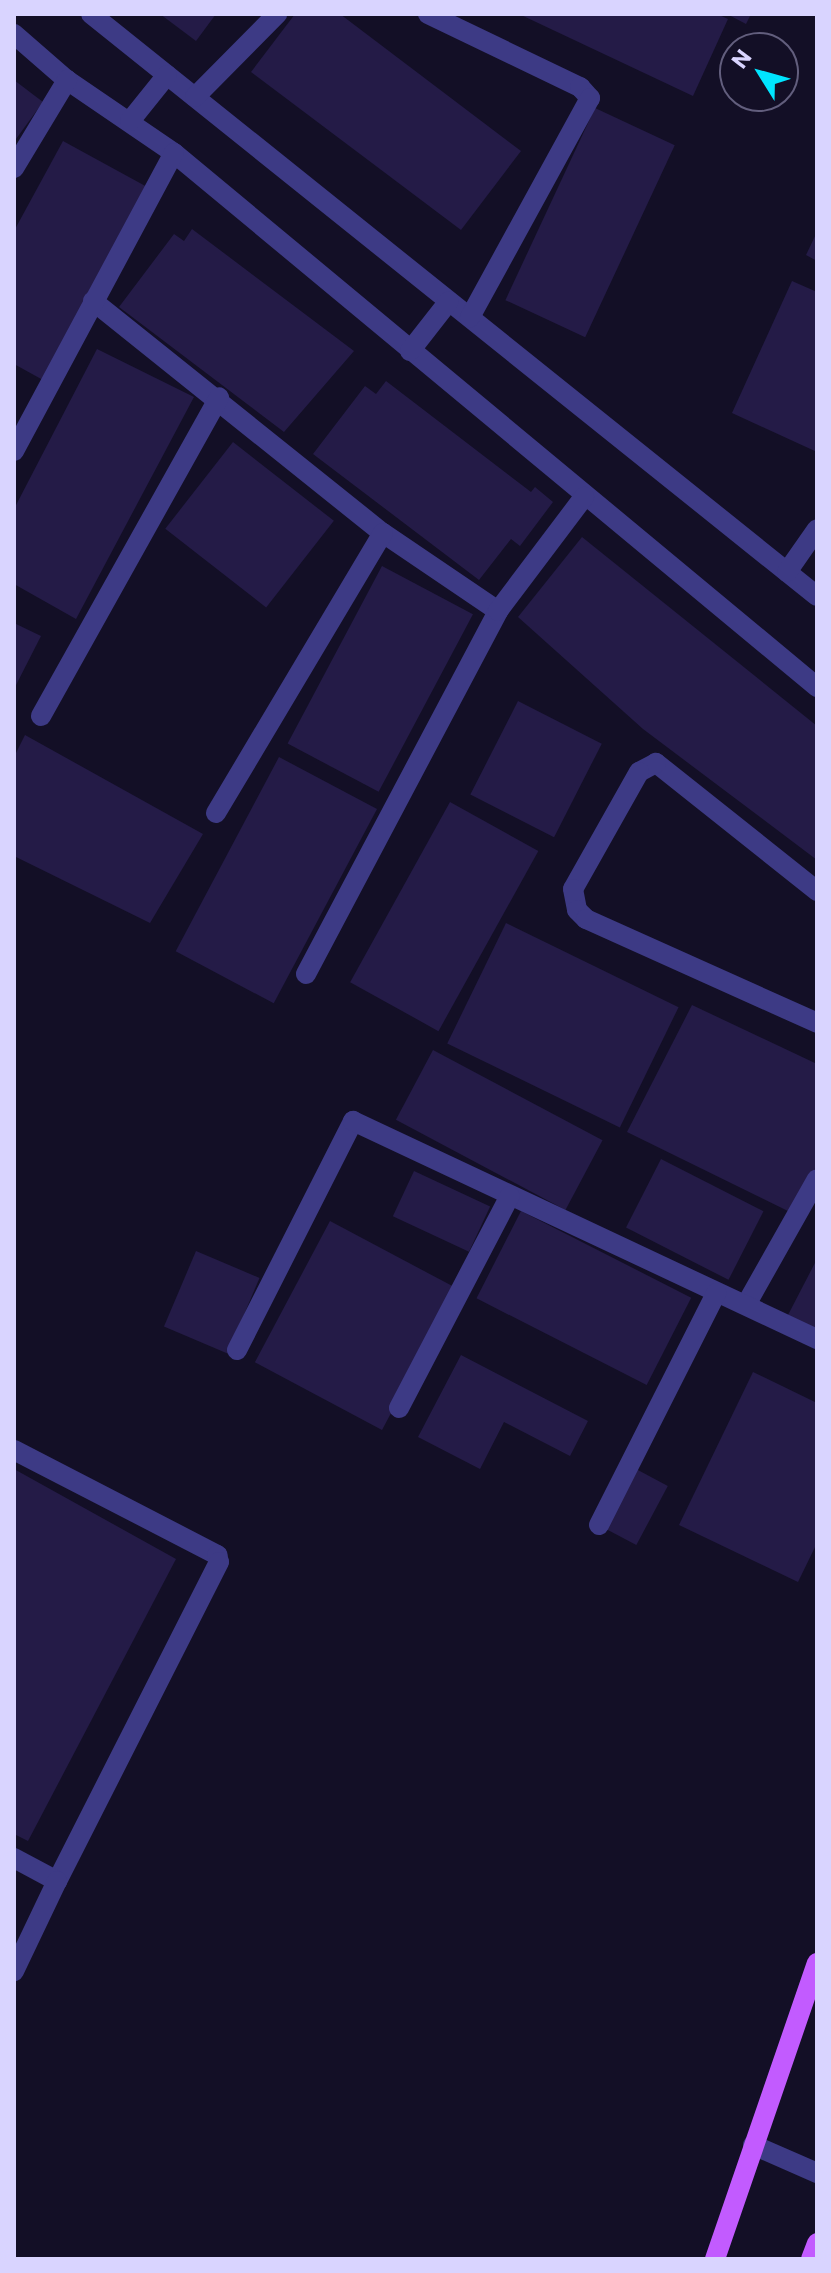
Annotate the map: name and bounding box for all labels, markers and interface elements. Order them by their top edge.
north arrow [719,32,799,112]
text: N [725,44,757,73]

